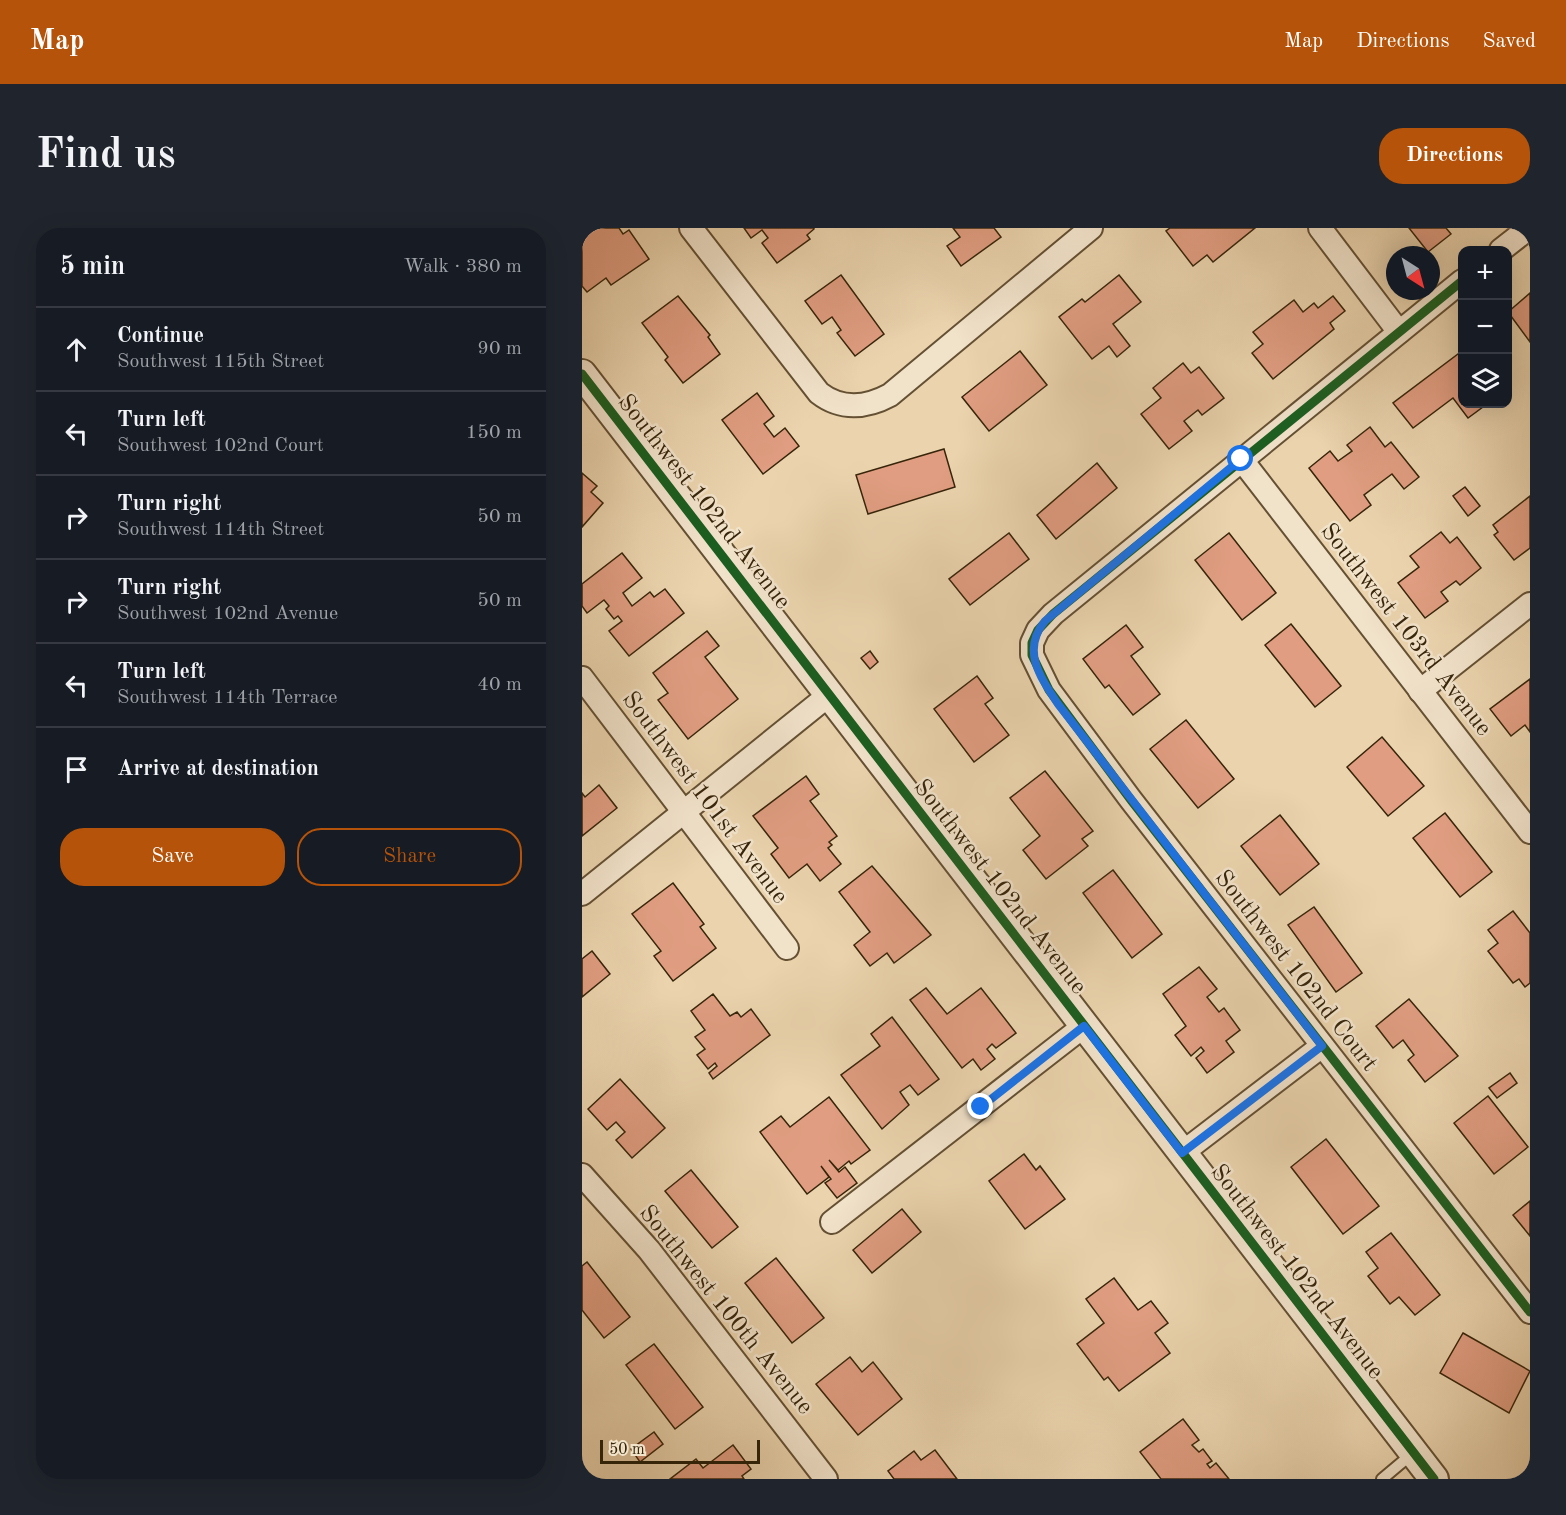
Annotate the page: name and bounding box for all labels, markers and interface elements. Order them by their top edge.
text: Map [30,28,84,56]
text: Map [1284,31,1323,52]
text: Directions [1356,31,1450,52]
text: Saved [1483,31,1536,52]
button: Directions [1379,128,1530,184]
text: Find us [36,135,175,177]
north arrow [1386,246,1440,300]
map controls [1458,246,1512,408]
button: + [1458,246,1512,300]
text: 5 min [60,254,125,280]
text: Walk · 380 m [403,257,522,277]
button: − [1458,300,1512,354]
text: Continue [117,325,204,347]
icon: ahead [60,333,93,366]
text: 90 m [477,339,522,359]
text: Southwest 115th Street [117,352,324,372]
button: layers [1458,354,1512,408]
street label: Southwest 102nd Avenue [612,390,795,614]
text: Turn left [117,409,206,431]
icon: left [60,417,93,450]
text: 150 m [466,423,522,443]
text: Southwest 102nd Court [117,436,324,456]
route start [1227,445,1253,471]
text: Turn right [117,493,221,515]
icon: right [60,501,93,534]
text: 50 m [477,507,522,527]
text: Southwest 114th Street [117,520,324,540]
street label: Southwest 103rd Avenue [1315,520,1496,741]
text: Turn right [117,577,221,599]
icon: right [60,585,93,618]
text: 50 m [477,591,522,611]
text: Southwest 102nd Avenue [117,604,338,624]
text: Turn left [117,661,206,683]
icon: left [60,669,93,702]
text: 40 m [477,675,522,695]
text: Southwest 114th Terrace [117,688,338,708]
street label: Southwest 101st Avenue [617,688,792,909]
icon: arrive [60,753,93,786]
text: Arrive at destination [117,758,319,780]
street label: Southwest 102nd Avenue [908,775,1091,999]
button: Save [60,828,285,886]
button: Share [297,828,522,886]
street label: Southwest 102nd Court [1210,866,1381,1076]
route end [967,1093,993,1119]
street label: Southwest 102nd Avenue [1205,1160,1388,1384]
street label: Southwest 100th Avenue [634,1201,817,1419]
scale bar [600,1437,760,1464]
text: 50 m [609,1442,645,1458]

